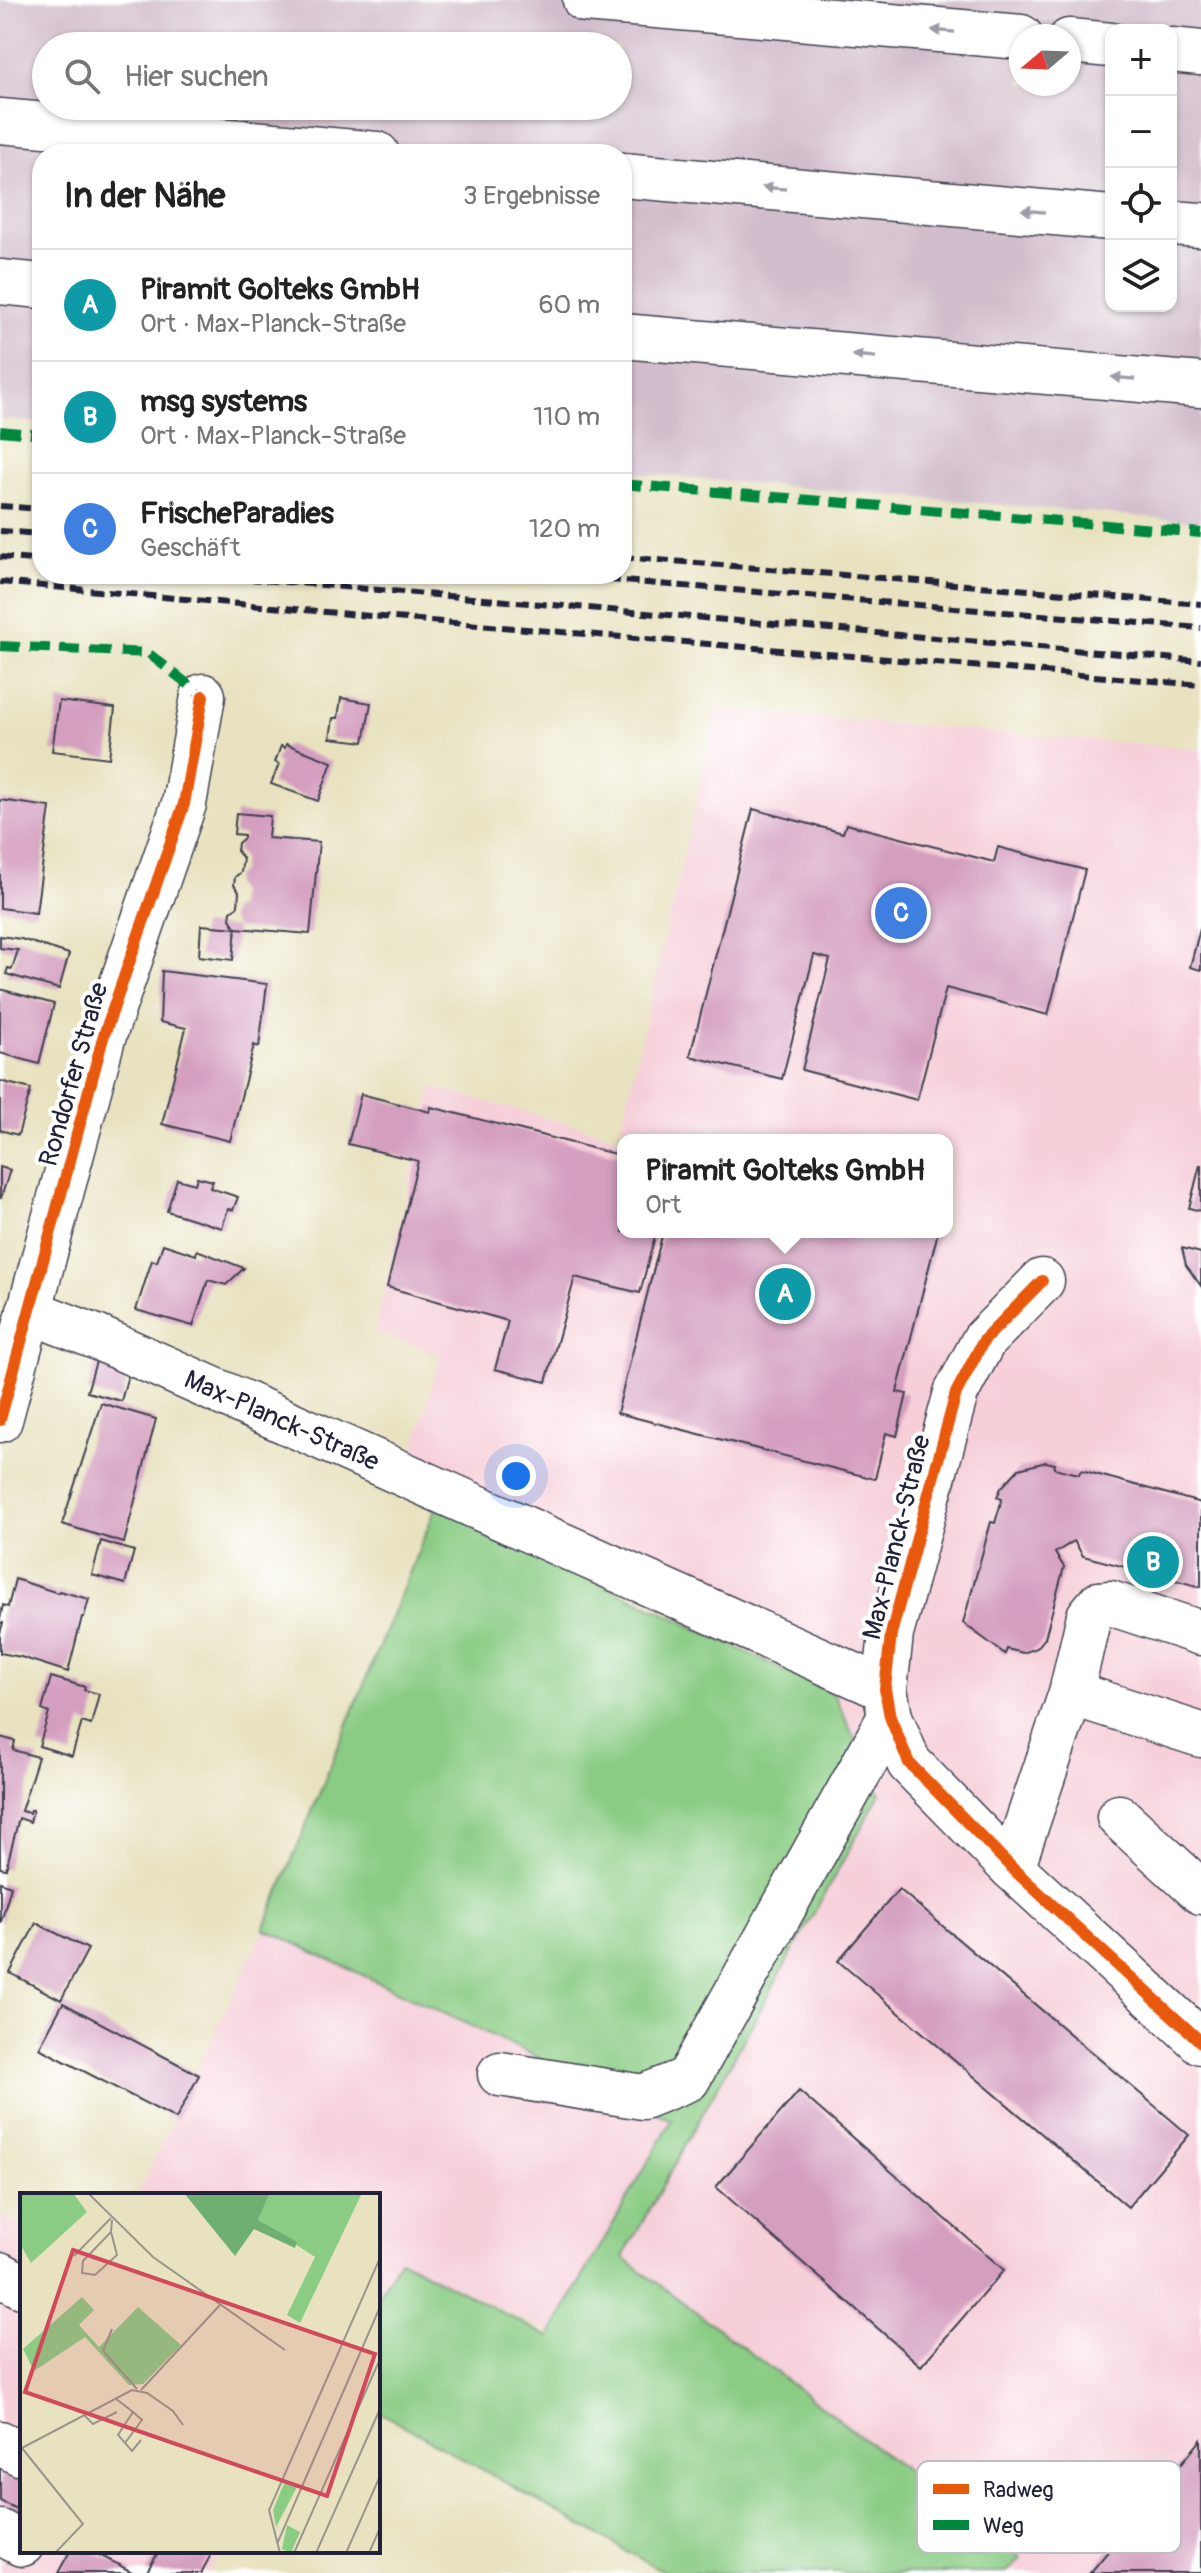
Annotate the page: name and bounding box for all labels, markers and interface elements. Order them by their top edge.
one-way arrow [930,24,955,37]
north arrow [1009,24,1081,96]
map controls [1105,24,1177,312]
button: + [1105,24,1177,96]
search box [32,32,632,120]
icon: search [60,54,104,98]
text: Hier suchen [124,58,269,95]
button: − [1105,96,1177,168]
button: locate [1105,168,1177,240]
text: In der Nähe [64,175,225,218]
text: 3 Ergebnisse [463,180,600,212]
one-way arrow [761,182,786,195]
one-way arrow [1020,204,1045,217]
button: layers [1105,240,1177,312]
text: Piramit Golteks GmbH [140,271,420,308]
text: A [82,289,98,321]
text: 60 m [538,289,600,321]
text: Ort · Max-Planck-Straße [140,308,406,340]
one-way arrow [851,349,876,362]
one-way arrow [1110,372,1135,385]
text: msg systems [140,383,307,420]
text: B [83,401,97,433]
text: 110 m [533,401,600,433]
text: Ort · Max-Planck-Straße [140,420,406,452]
text: FrischeParadies [140,495,334,532]
text: C [82,513,98,545]
text: 120 m [529,513,600,545]
text: Geschäft [140,532,241,564]
pin: C [875,883,927,943]
street label: Rondorfer Straße [32,979,116,1170]
popup [617,1134,953,1238]
text: Piramit Golteks GmbH [645,1152,925,1189]
text: Ort [645,1189,681,1221]
pin: A [759,1264,811,1324]
street label: Max-Planck-Straße [179,1364,384,1478]
street label: Max-Planck-Straße [856,1431,938,1643]
your location [496,1456,536,1496]
pin: B [1127,1532,1179,1592]
inset map [20,2193,380,2553]
legend [917,2461,1181,2553]
text: Radweg [983,2476,1054,2504]
text: Weg [983,2512,1024,2540]

